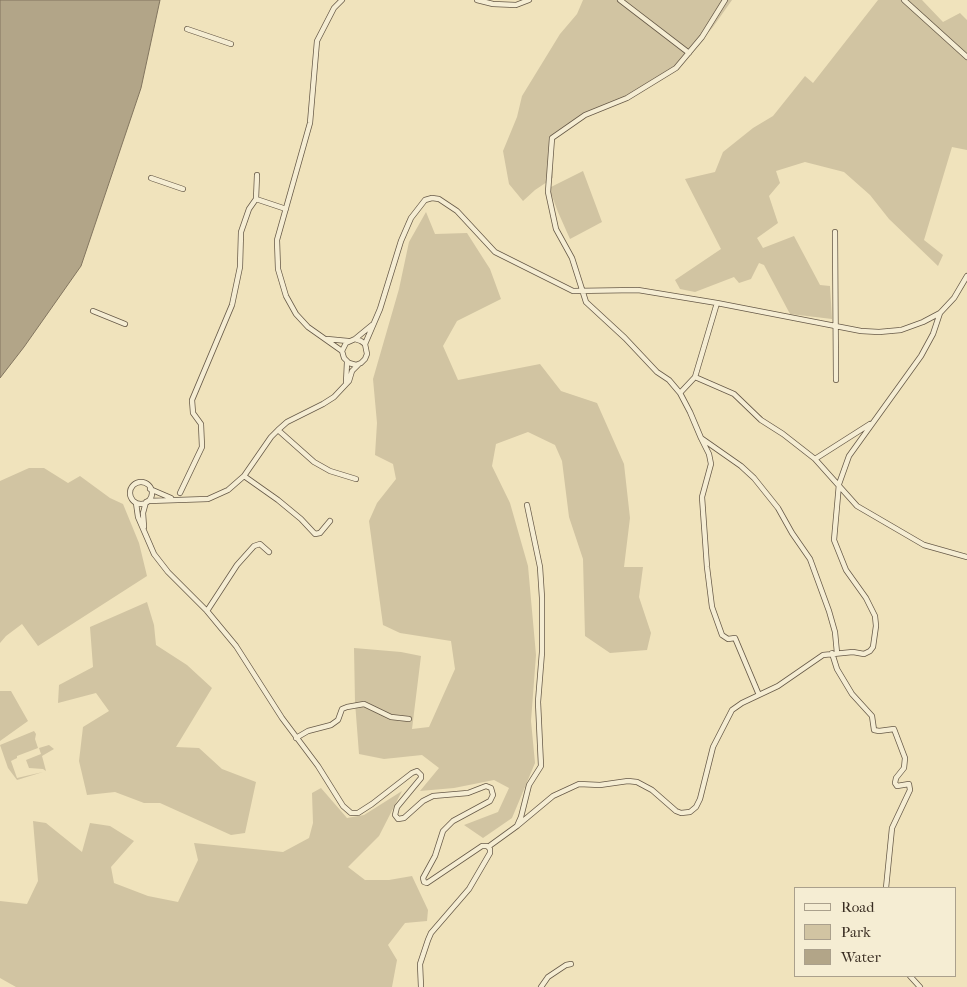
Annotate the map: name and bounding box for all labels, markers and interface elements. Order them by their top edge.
legend [794,887,957,977]
text: Road [841,898,874,916]
text: Park [841,923,871,941]
text: Water [841,948,881,966]

